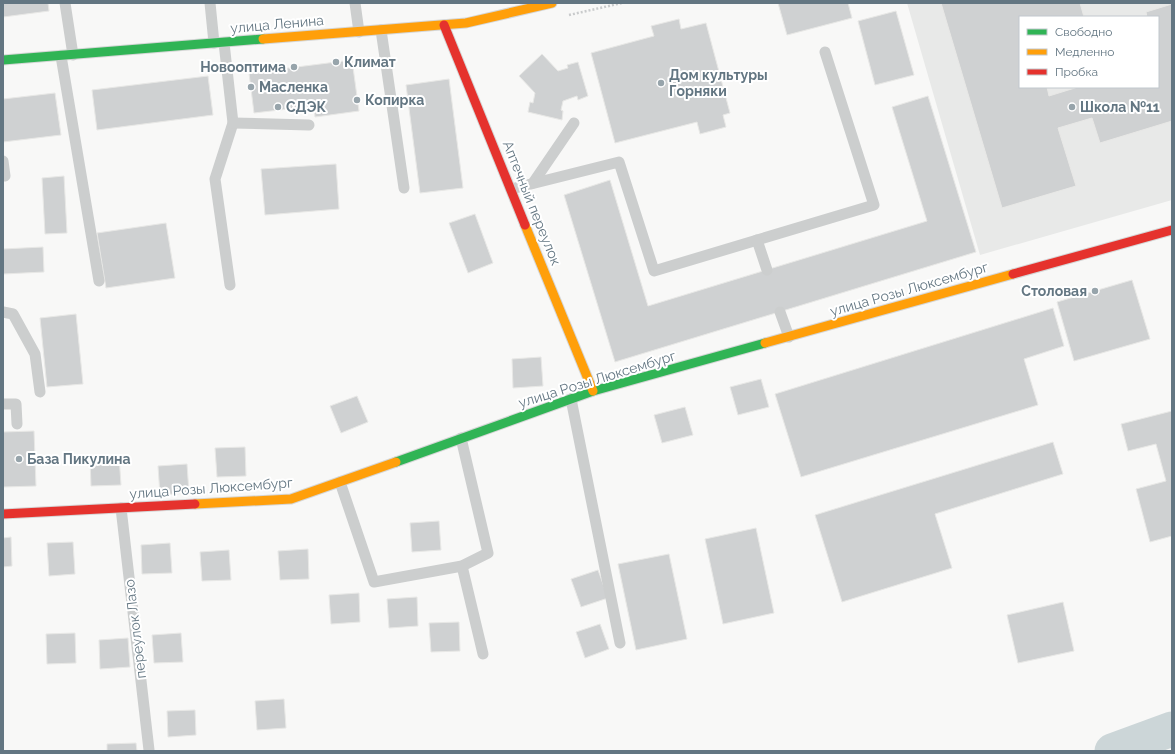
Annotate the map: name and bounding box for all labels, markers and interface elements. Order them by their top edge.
street label: улица Ленина [230,12,324,36]
legend [1019,16,1159,88]
text: Свободно [1055,25,1112,39]
text: Медленно [1055,45,1114,59]
place label: Климат [344,54,396,70]
marker: Климат [331,57,341,67]
place label: Новооптима [200,59,286,75]
marker: Новооптима [289,62,299,72]
text: Пробка [1055,65,1098,79]
place label: Дом культуры Горняки [669,67,768,99]
marker: Дом культуры Горняки [656,78,666,88]
place label: Масленка [259,79,328,95]
marker: Масленка [246,82,256,92]
place label: Копирка [365,92,424,108]
marker: Копирка [352,95,362,105]
place label: СДЭК [286,99,327,115]
place label: Школа №11 [1080,99,1160,115]
marker: СДЭК [273,102,283,112]
marker: Школа №11 [1067,102,1077,112]
street label: Аптечный переулок [500,138,564,268]
street label: улица Розы Люксембург [828,259,990,319]
place label: Столовая [1021,283,1087,299]
marker: Столовая [1090,286,1100,296]
street label: улица Розы Люксембург [516,347,678,411]
place label: База Пикулина [27,451,131,467]
marker: База Пикулина [14,454,24,464]
street label: улица Розы Люксембург [129,474,293,502]
street label: переулок Лазо [121,578,149,680]

